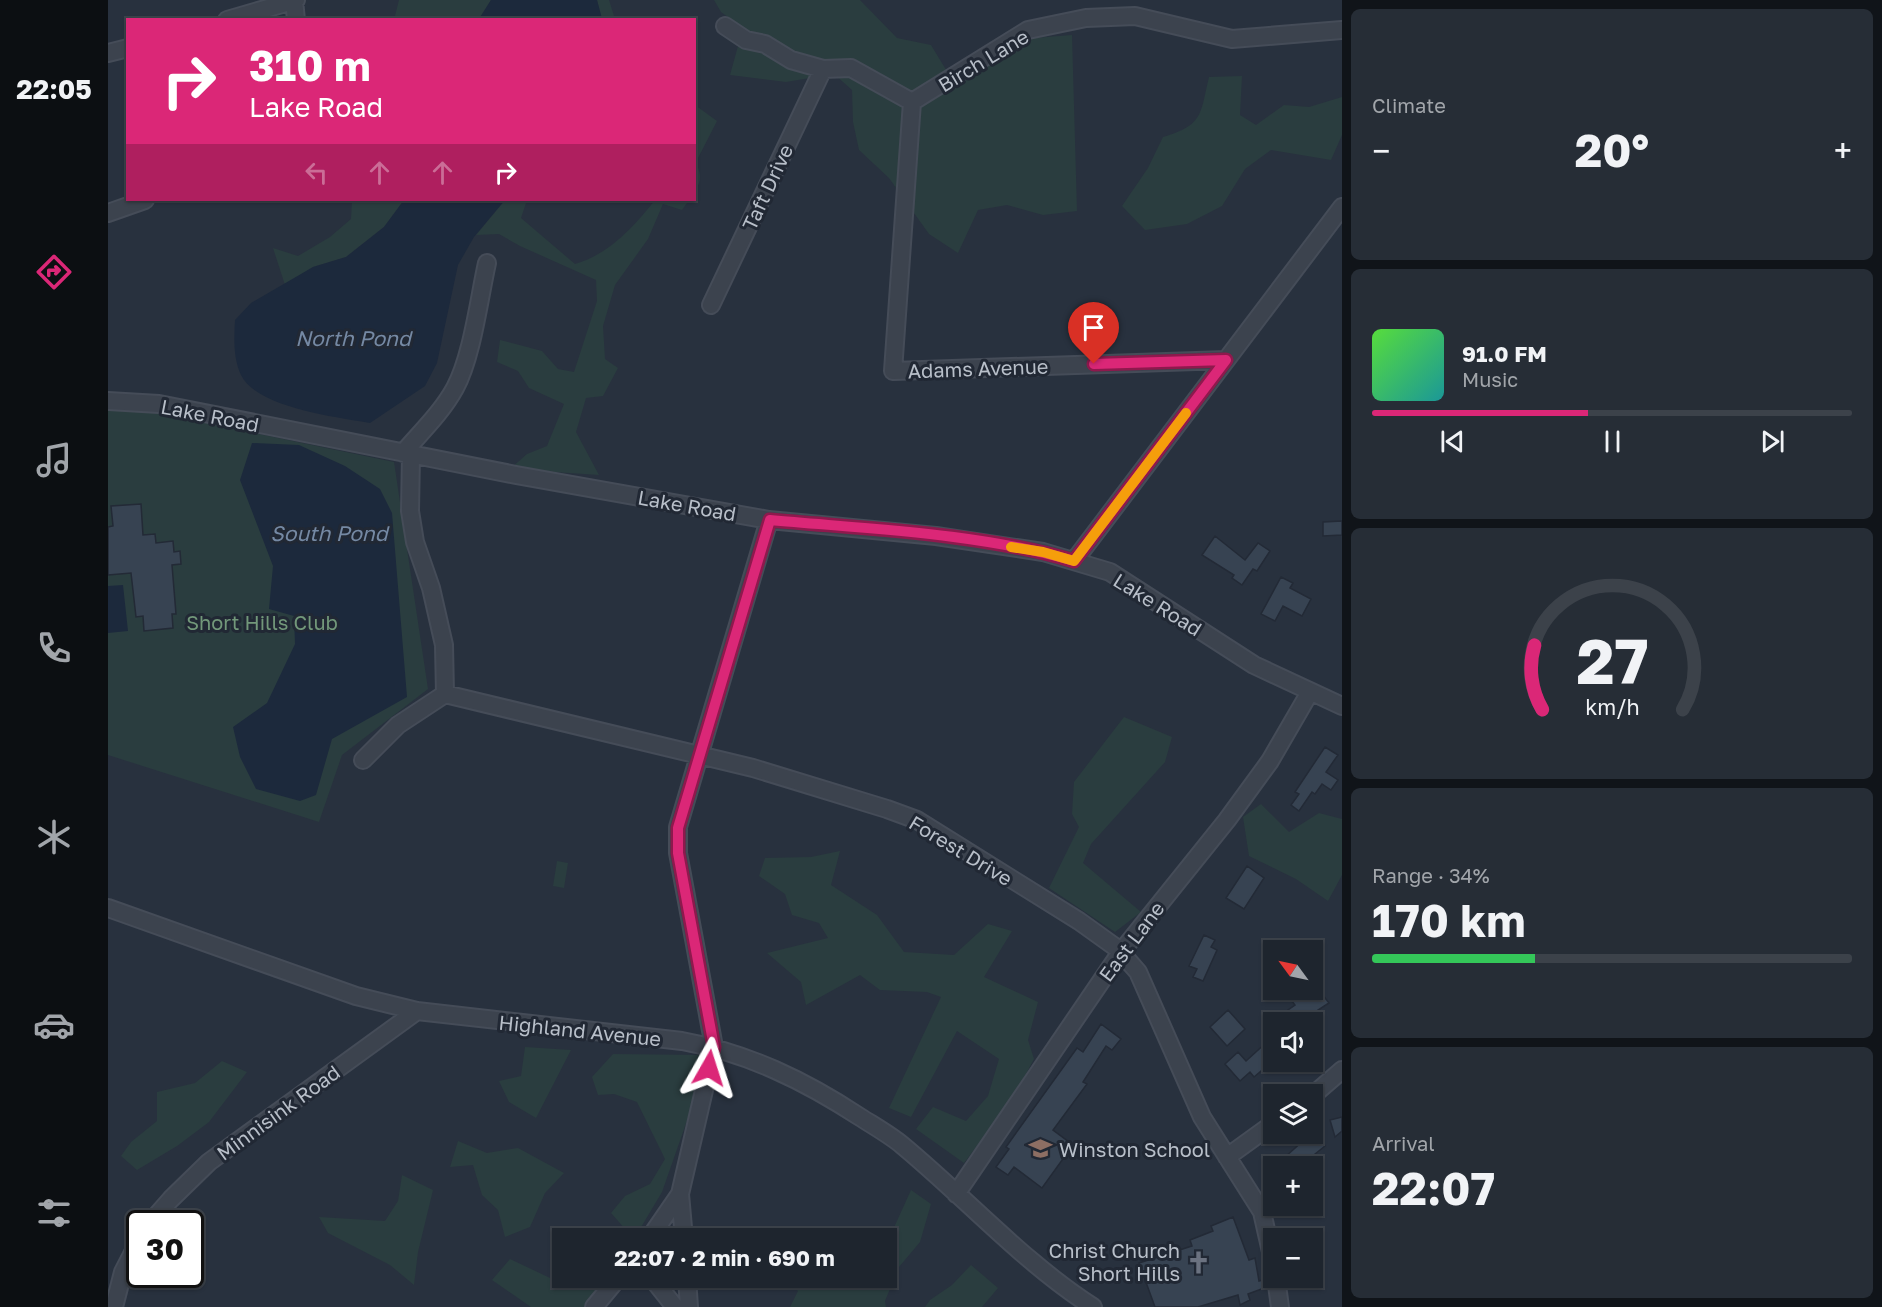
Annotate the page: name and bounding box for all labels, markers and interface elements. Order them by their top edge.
street label: Birch Lane [933,24,1033,96]
text: 310 m [249,40,371,90]
icon: right [150,42,228,120]
text: 22:05 [16,73,92,105]
text: Lake Road [249,91,383,123]
text: Climate [1372,93,1446,117]
text: 20° [1575,123,1649,177]
text: − [1372,131,1390,170]
text: + [1834,131,1852,170]
street label: Taft Drive [737,140,797,234]
icon: left [300,156,333,189]
icon: ahead [363,156,396,189]
icon: ahead [426,156,459,189]
icon: right [489,156,522,189]
icon: directions [33,251,75,293]
pin [1068,302,1119,364]
icon: arrive [1077,311,1110,344]
water label: North Pond [295,325,413,351]
text: 91.0 FM [1462,340,1547,367]
street label: Adams Avenue [907,354,1049,382]
text: Music [1462,367,1518,391]
street label: Lake Road [159,394,261,436]
icon: previous [1436,425,1469,458]
icon: pause [1596,425,1629,458]
icon: next [1756,425,1789,458]
icon: music [33,439,75,481]
street label: Lake Road [636,485,738,525]
water label: South Pond [270,520,390,546]
street label: Lake Road [1109,567,1207,641]
park label: Short Hills Club [186,610,338,634]
text: 27 [1576,624,1648,699]
icon: phone [33,627,75,669]
text: km/h [1585,695,1639,721]
street label: Forest Drive [905,810,1017,890]
icon: climate [33,816,75,858]
text: Range · 34% [1372,863,1490,887]
text: 170 km [1372,893,1526,947]
street label: East Lane [1093,896,1169,986]
north arrow [1263,940,1323,1000]
map controls [1263,940,1323,1288]
icon: car [33,1004,75,1046]
street label: Highland Avenue [498,1010,662,1050]
button: sound [1263,1012,1323,1072]
position arrow [677,1036,741,1100]
street label: Minnisink Road [212,1059,344,1165]
button: layers [1263,1084,1323,1144]
text: Arrival [1372,1131,1435,1155]
school or university icon: Winston School [1028,1136,1054,1162]
place label: Winston School [1059,1137,1210,1161]
button: + [1263,1156,1323,1216]
text: 22:07 [1372,1161,1495,1215]
icon: filters [33,1192,75,1234]
speed limit sign: 30 [126,1210,204,1288]
button: − [1263,1228,1323,1288]
place label: Christ Church Short Hills [1049,1238,1180,1285]
text: 22:07 · 2 min · 690 m [614,1244,835,1271]
church icon: Christ Church Short Hills [1185,1249,1211,1275]

